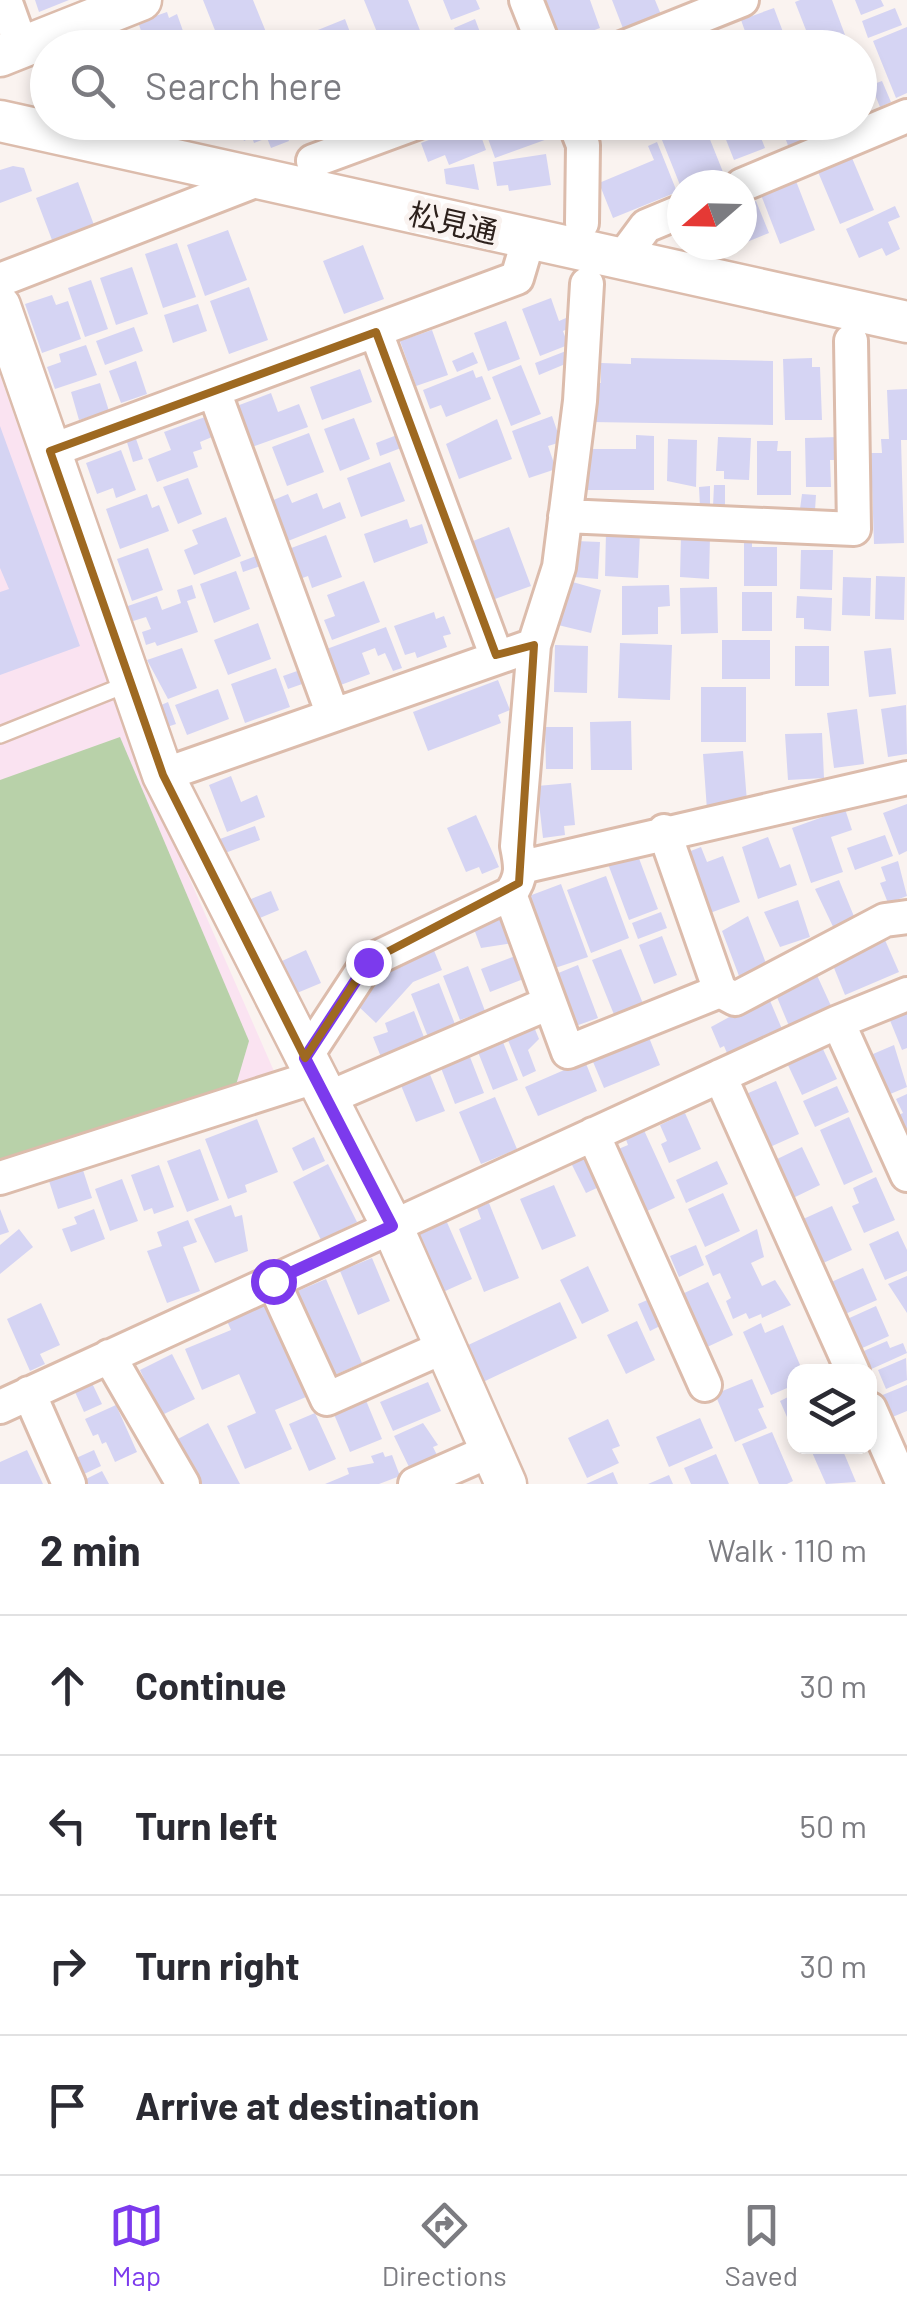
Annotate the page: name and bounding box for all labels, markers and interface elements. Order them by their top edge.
search box [30,30,877,140]
icon: search [65,58,120,113]
text: Search here [145,62,343,108]
north arrow [667,170,757,260]
street label: 松見通 [406,194,501,250]
route end [346,940,392,986]
route start [251,1259,297,1305]
map controls [787,1364,877,1454]
button: layers [787,1364,877,1454]
text: 2 min [40,1524,141,1574]
text: Walk · 110 m [708,1530,867,1568]
icon: ahead [40,1658,95,1713]
text: Continue [135,1662,286,1708]
text: 30 m [800,1666,867,1704]
icon: left [40,1798,95,1853]
text: Turn left [135,1802,278,1848]
text: 50 m [800,1806,867,1844]
icon: right [40,1938,95,1993]
text: Turn right [135,1942,300,1988]
text: 30 m [800,1946,867,1984]
icon: arrive [40,2078,95,2133]
text: Arrive at destination [135,2082,480,2128]
tab: Map [109,2198,164,2292]
tab: Directions [382,2198,507,2292]
tab: Saved [725,2198,798,2292]

